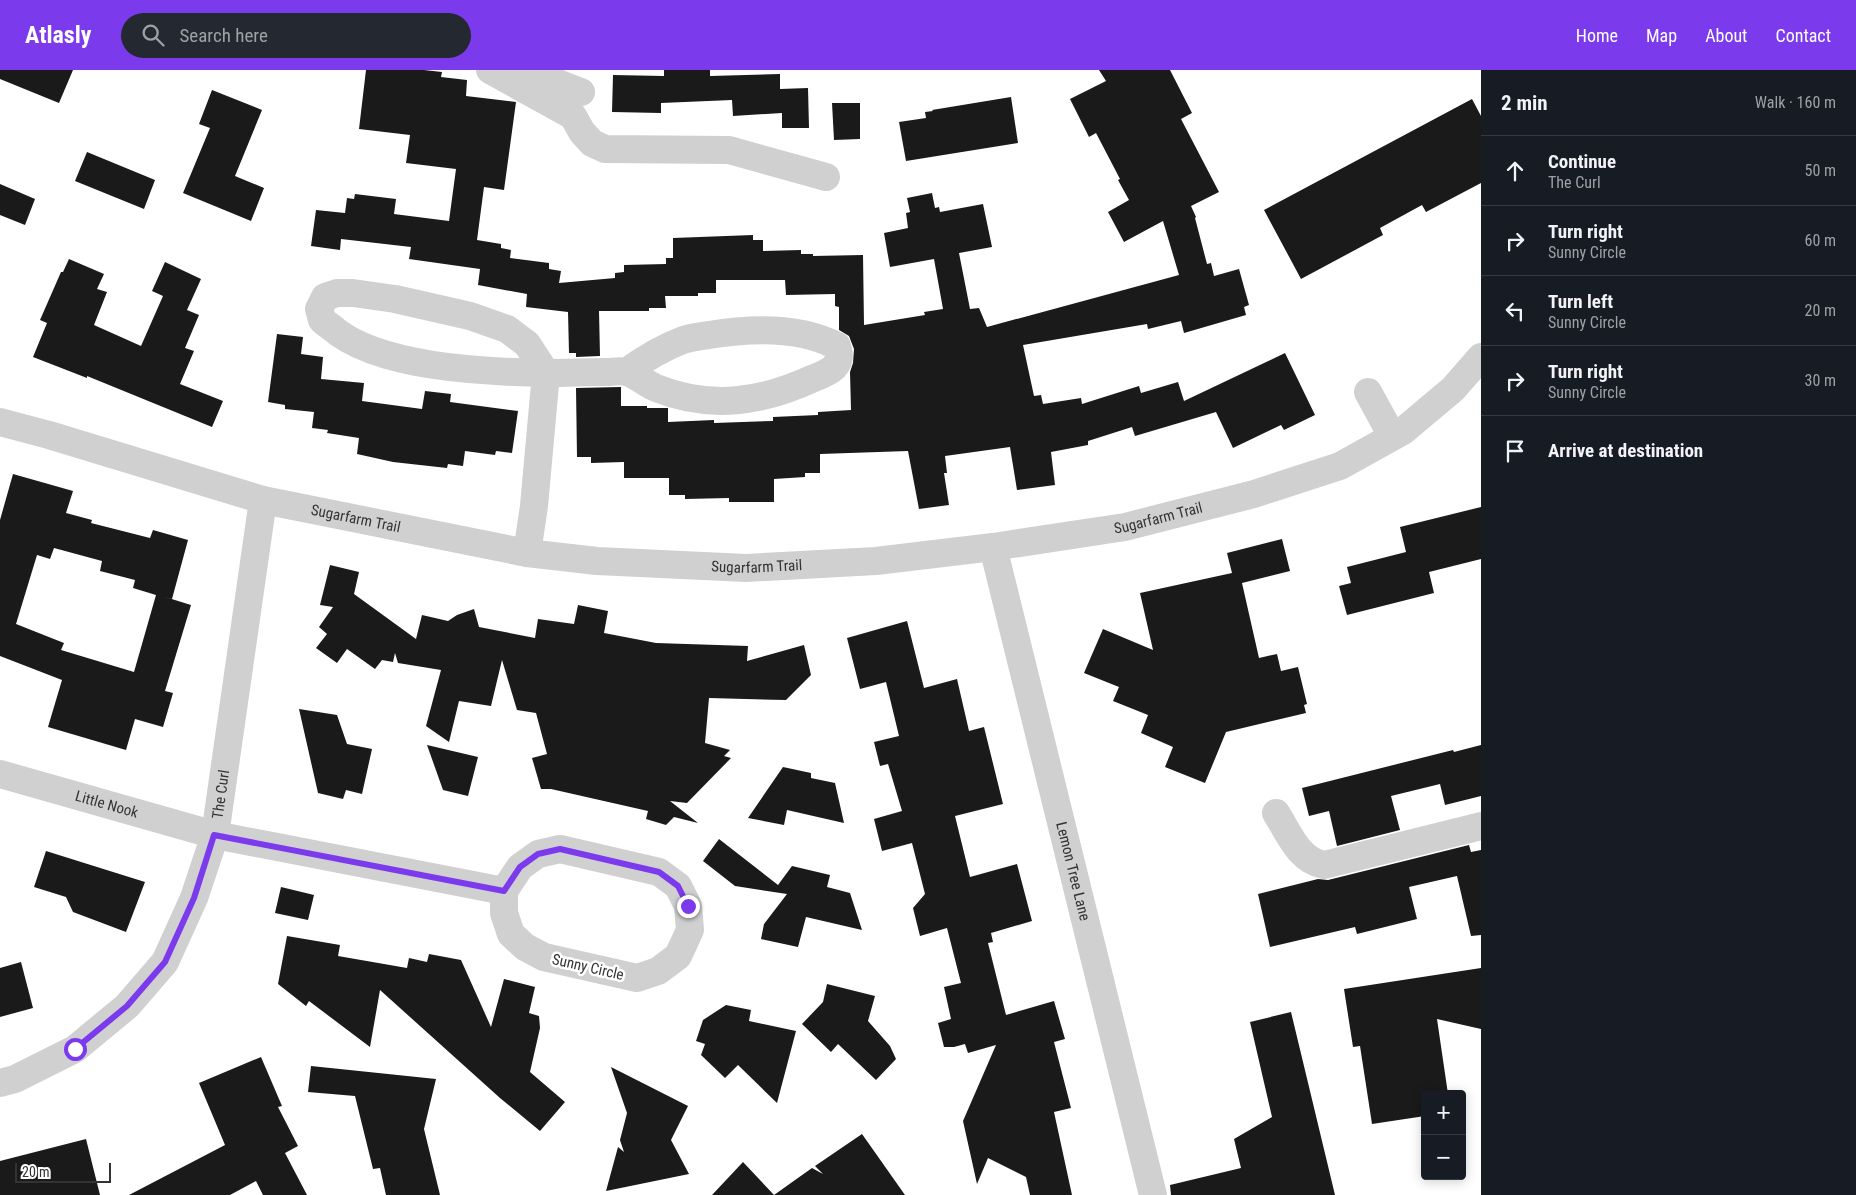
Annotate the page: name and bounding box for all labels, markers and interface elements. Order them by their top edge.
search box [121,13,471,58]
text: Atlasly [25,21,91,49]
icon: search [139,21,167,49]
text: Search here [179,24,268,47]
text: Home [1576,25,1618,46]
text: Map [1646,25,1677,46]
text: About [1705,25,1747,46]
text: Contact [1775,25,1831,46]
text: 2 min [1501,91,1548,115]
text: Walk · 160 m [1755,93,1836,112]
text: Continue [1548,150,1616,173]
icon: ahead [1501,157,1529,185]
text: 50 m [1804,161,1836,180]
text: The Curl [1548,173,1601,192]
text: Turn right [1548,220,1623,243]
icon: right [1501,227,1529,255]
text: 60 m [1804,231,1836,250]
text: Sunny Circle [1548,243,1626,262]
text: Turn left [1548,290,1613,313]
icon: left [1501,297,1529,325]
text: 20 m [1804,301,1836,320]
text: Sunny Circle [1548,313,1626,332]
text: Turn right [1548,360,1623,383]
icon: right [1501,367,1529,395]
text: 30 m [1804,371,1836,390]
text: Sunny Circle [1548,383,1626,402]
icon: arrive [1501,437,1529,465]
text: Arrive at destination [1548,439,1703,462]
street label: Sugarfarm Trail [1113,499,1204,538]
street label: Sugarfarm Trail [309,501,402,536]
street label: Sugarfarm Trail [711,556,803,577]
street label: The Curl [208,769,233,820]
street label: Little Nook [73,787,141,822]
street label: Lemon Tree Lane [1052,820,1094,923]
route end [677,895,700,918]
street label: Sunny Circle [550,950,626,984]
route start [64,1038,87,1061]
map controls [1421,1090,1466,1180]
button: + [1421,1090,1466,1135]
button: − [1421,1135,1466,1180]
scale bar [15,1160,111,1183]
text: 20 m [22,1164,50,1180]

